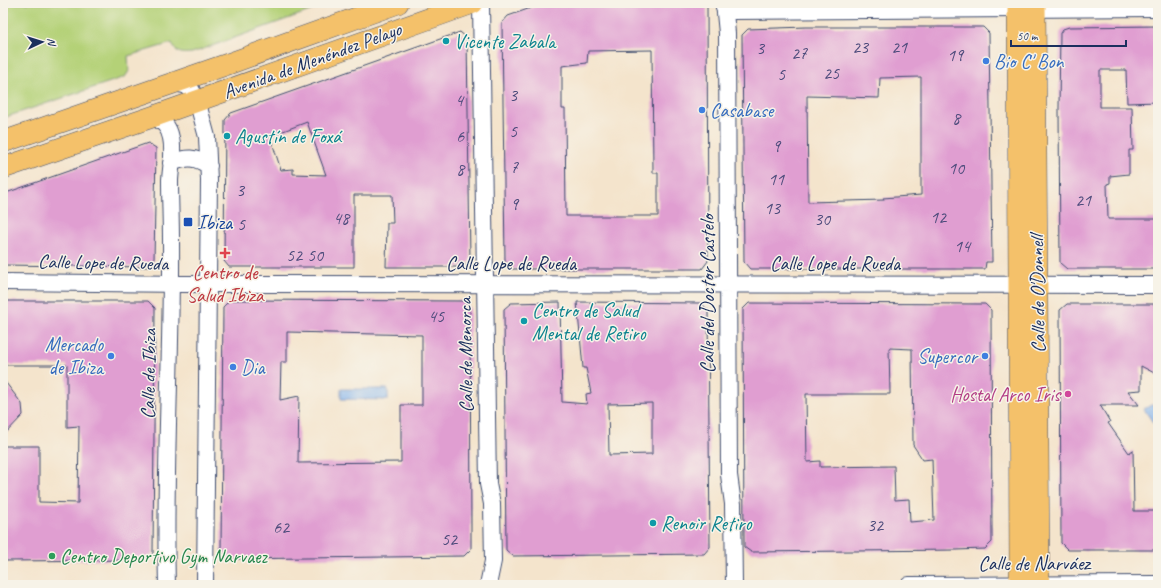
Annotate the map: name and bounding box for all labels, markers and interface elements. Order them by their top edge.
street label: Avenida de Menéndez Pelayo [220,16,406,104]
north arrow [22,22,62,62]
scale bar [1011,22,1126,48]
text: 50 m [1017,28,1039,44]
place label: Vicente Zabala [454,29,557,54]
marker: Vicente Zabala [441,36,451,46]
house number: 23 [852,36,870,58]
house number: 21 [891,36,908,58]
text: N [45,37,59,47]
house number: 3 [756,37,766,59]
house number: 27 [791,42,808,64]
house number: 19 [947,44,965,66]
place label: Bio C' Bon [994,49,1065,74]
marker: Bio C' Bon [981,56,991,66]
house number: 25 [823,62,840,84]
house number: 5 [777,63,786,85]
house number: 3 [509,84,519,106]
house number: 4 [455,89,465,111]
place label: Casabase [710,98,775,123]
marker: Casabase [697,105,707,115]
house number: 8 [952,107,962,129]
house number: 5 [509,120,518,142]
place label: Agustín de Foxá [235,124,343,149]
house number: 6 [456,125,465,147]
marker: Agustín de Foxá [222,131,232,141]
house number: 9 [772,135,782,157]
house number: 7 [510,156,519,178]
house number: 10 [948,157,966,179]
house number: 8 [456,158,466,180]
house number: 11 [768,168,785,190]
house number: 3 [236,179,246,201]
house number: 21 [1075,189,1092,211]
house number: 9 [510,193,520,215]
house number: 13 [764,197,782,219]
house number: 12 [930,206,948,228]
house number: 48 [333,207,351,229]
house number: 30 [814,208,832,230]
place label: Ibiza [197,210,234,235]
house number: 5 [237,213,246,235]
street label: Calle del Doctor Castelo [695,213,720,373]
marker: Ibiza [182,216,194,228]
street label: Calle de O'Donnell [1024,231,1051,353]
house number: 14 [954,235,972,257]
house number: 52 [286,244,304,266]
house number: 50 [307,244,325,266]
marker: Centro de Salud Ibiza [219,247,231,259]
street label: Calle Lope de Rueda [38,249,170,276]
street label: Calle Lope de Rueda [446,251,578,276]
street label: Calle Lope de Rueda [770,251,902,276]
place label: Centro de Salud Ibiza [186,260,265,308]
street label: Calle de Menorca [452,295,479,413]
place label: Centro de Salud Mental de Retiro [532,298,647,346]
house number: 45 [428,305,445,327]
marker: Centro de Salud Mental de Retiro [519,316,529,326]
street label: Calle de Ibiza [135,327,162,419]
place label: Mercado de Ibiza [45,332,105,380]
place label: Supercor [917,344,979,369]
marker: Mercado de Ibiza [106,351,116,361]
marker: Supercor [980,351,990,361]
place label: Dia [241,355,267,380]
marker: Dia [228,362,238,372]
place label: Hostal Arco Iris [950,382,1062,407]
marker: Hostal Arco Iris [1063,389,1073,399]
place label: Renoir Retiro [661,511,752,536]
house number: 32 [867,514,885,536]
house number: 62 [273,516,291,538]
marker: Renoir Retiro [648,518,658,528]
house number: 52 [441,528,459,550]
place label: Centro Deportivo Gym Narvaez [60,544,268,569]
marker: Centro Deportivo Gym Narvaez [47,551,57,561]
street label: Calle de Narváez [978,551,1092,576]

